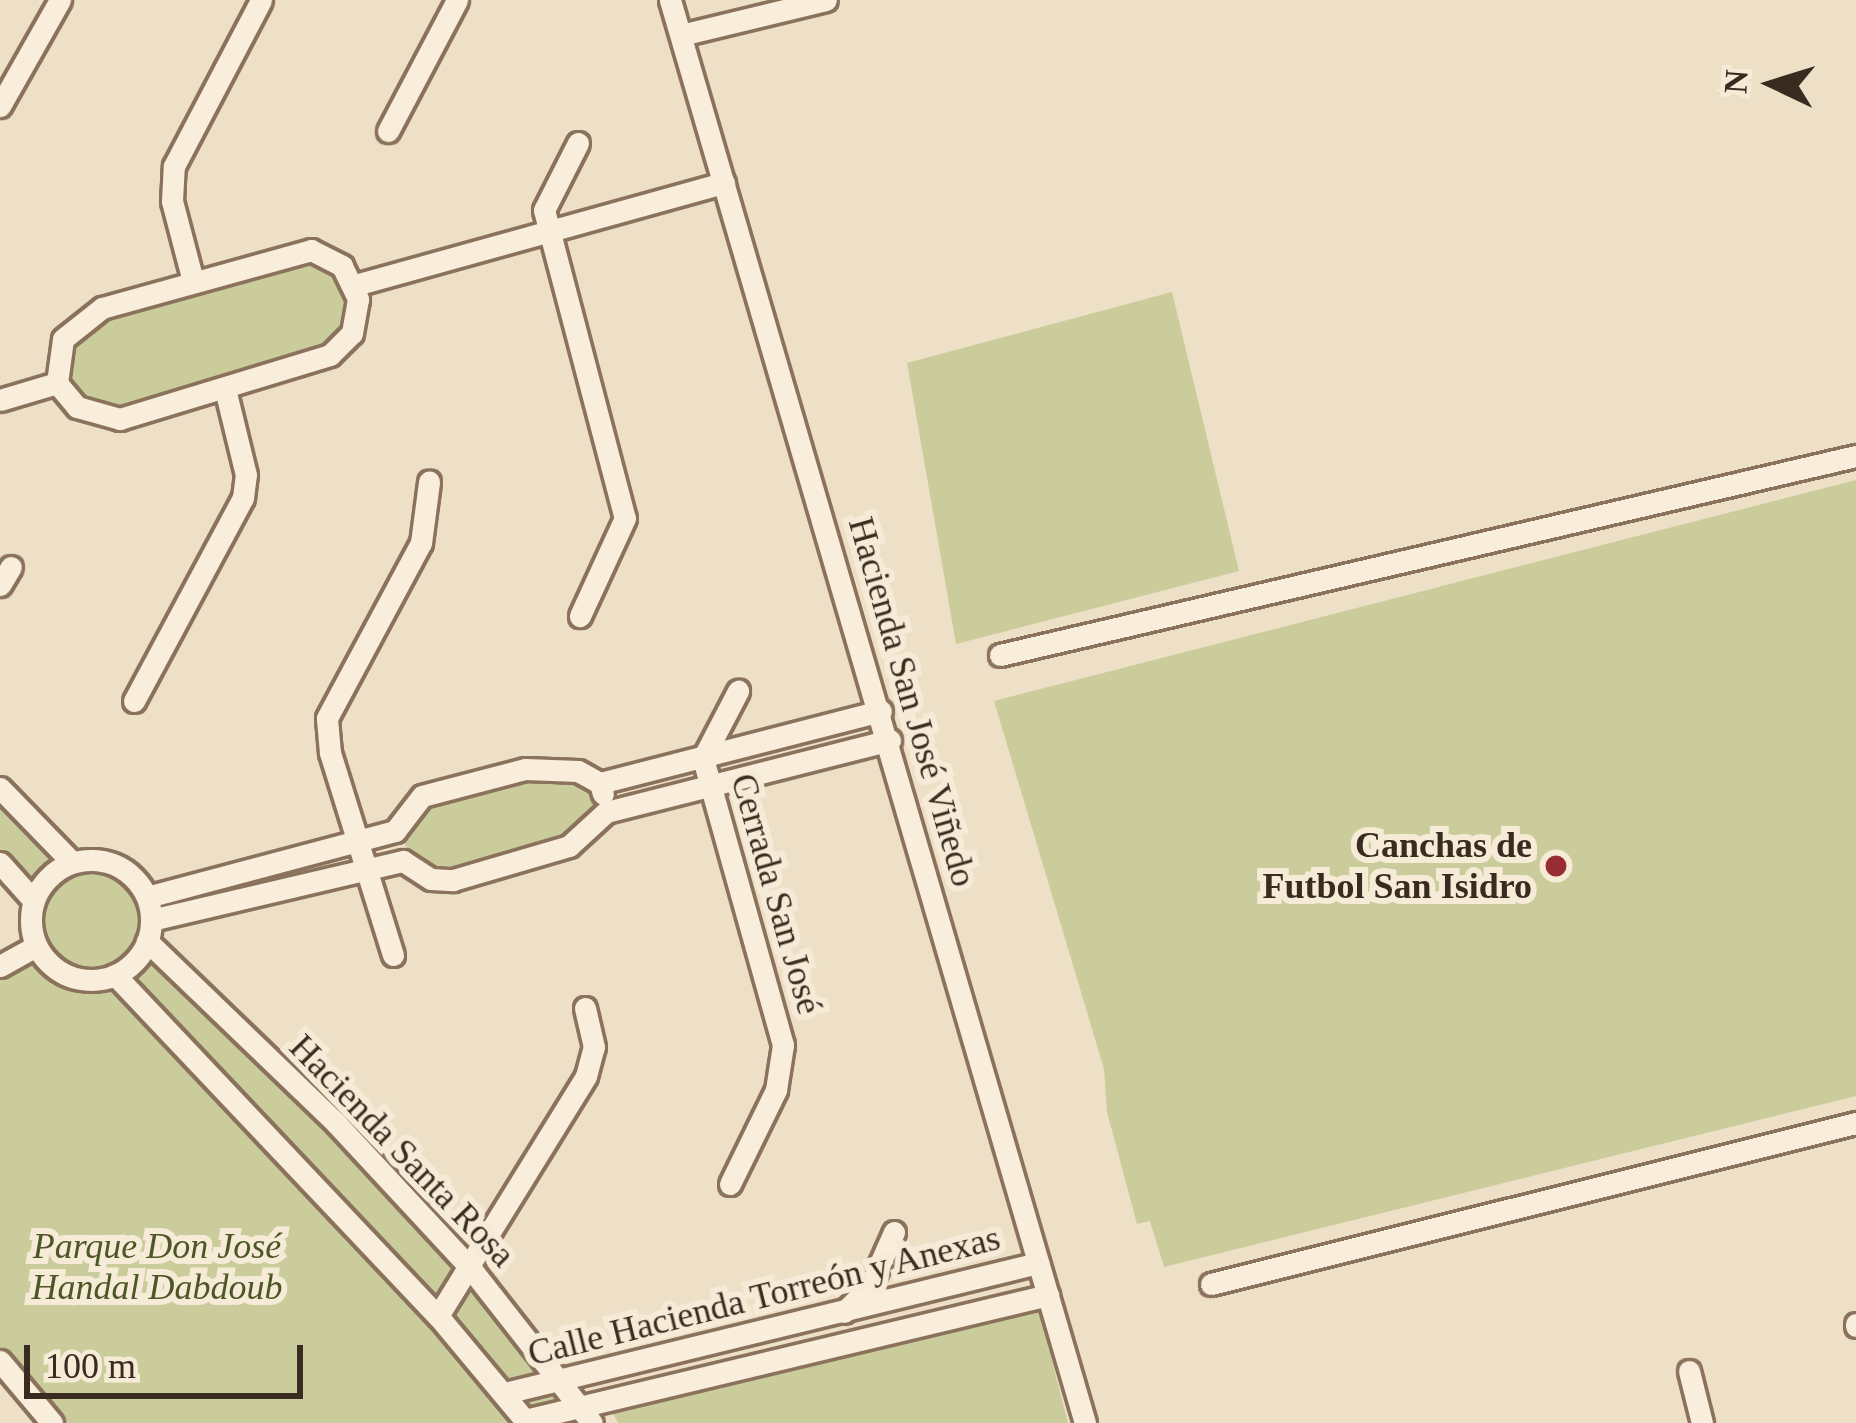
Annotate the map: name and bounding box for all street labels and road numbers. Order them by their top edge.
street label: Hacienda San José Viñedo [838,512,986,892]
street label: Cerrada San José [721,769,831,1019]
street label: Hacienda Santa Rosa [280,1026,524,1276]
street label: Calle Hacienda Torreón y Anexas [522,1216,1006,1376]

